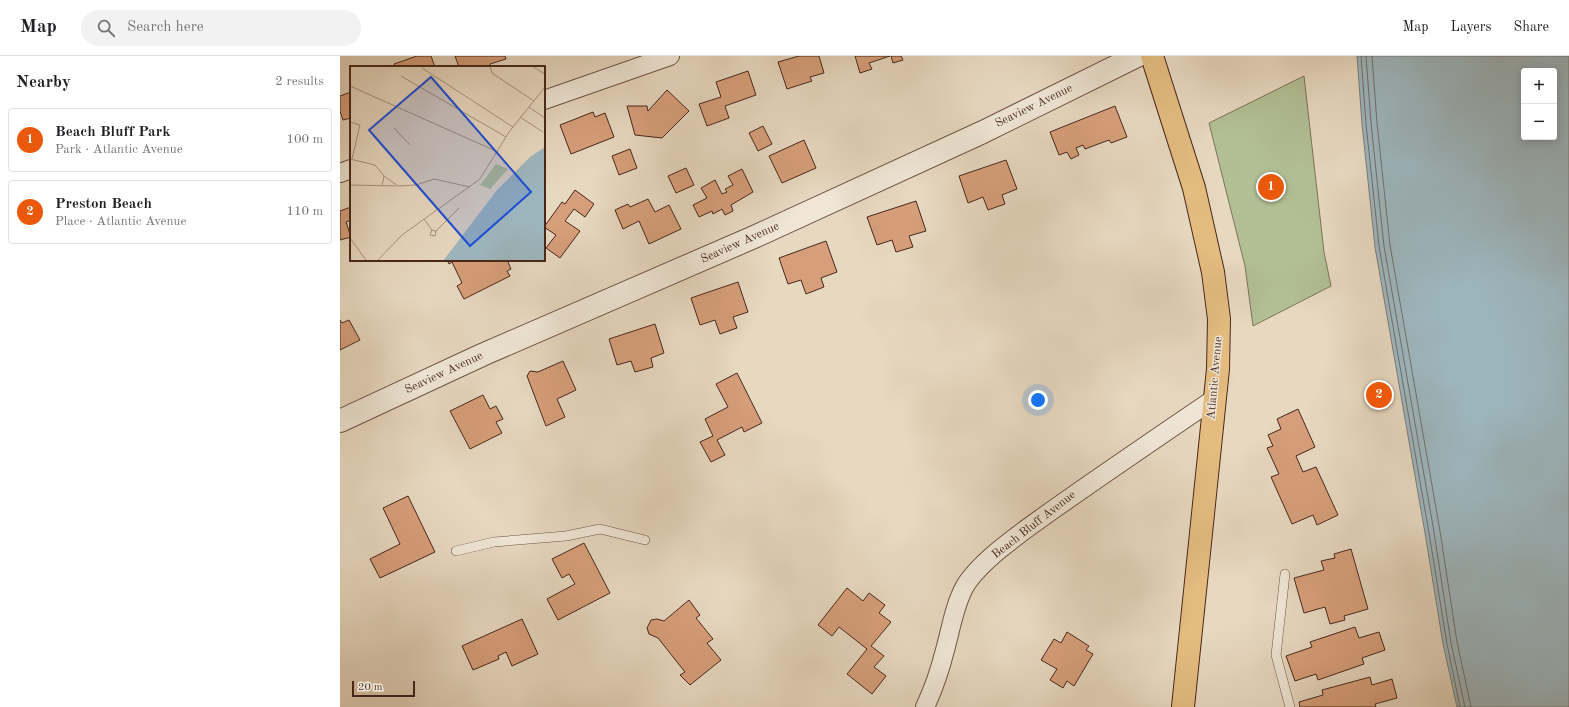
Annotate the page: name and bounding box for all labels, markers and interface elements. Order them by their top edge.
search box [81,10,361,46]
icon: search [95,17,117,39]
text: Map [20,18,57,37]
text: Search here [127,20,204,35]
text: Map [1403,20,1429,34]
text: Layers [1451,20,1492,34]
text: Share [1514,20,1549,34]
inset map [350,66,545,261]
map controls [1521,68,1557,140]
button: + [1521,68,1557,104]
text: Nearby [16,74,71,91]
text: 2 results [275,75,324,88]
street label: Seaview Avenue [993,82,1075,130]
button: − [1521,104,1557,140]
text: Beach Bluff Park [55,125,171,140]
text: 1 [26,133,34,146]
text: 100 m [286,133,323,146]
text: Park · Atlantic Avenue [55,143,183,156]
pin: 1 [1258,172,1284,202]
text: Preston Beach [55,197,152,212]
text: 2 [26,205,34,218]
text: 110 m [286,205,323,218]
text: Place · Atlantic Avenue [55,215,186,228]
street label: Seaview Avenue [699,220,781,266]
street label: Atlantic Avenue [1205,336,1225,420]
street label: Seaview Avenue [403,350,485,396]
pin: 2 [1366,380,1392,410]
your location [1028,390,1048,410]
street label: Beach Bluff Avenue [990,489,1078,561]
scale bar [352,679,415,698]
text: 20 m [358,682,383,693]

